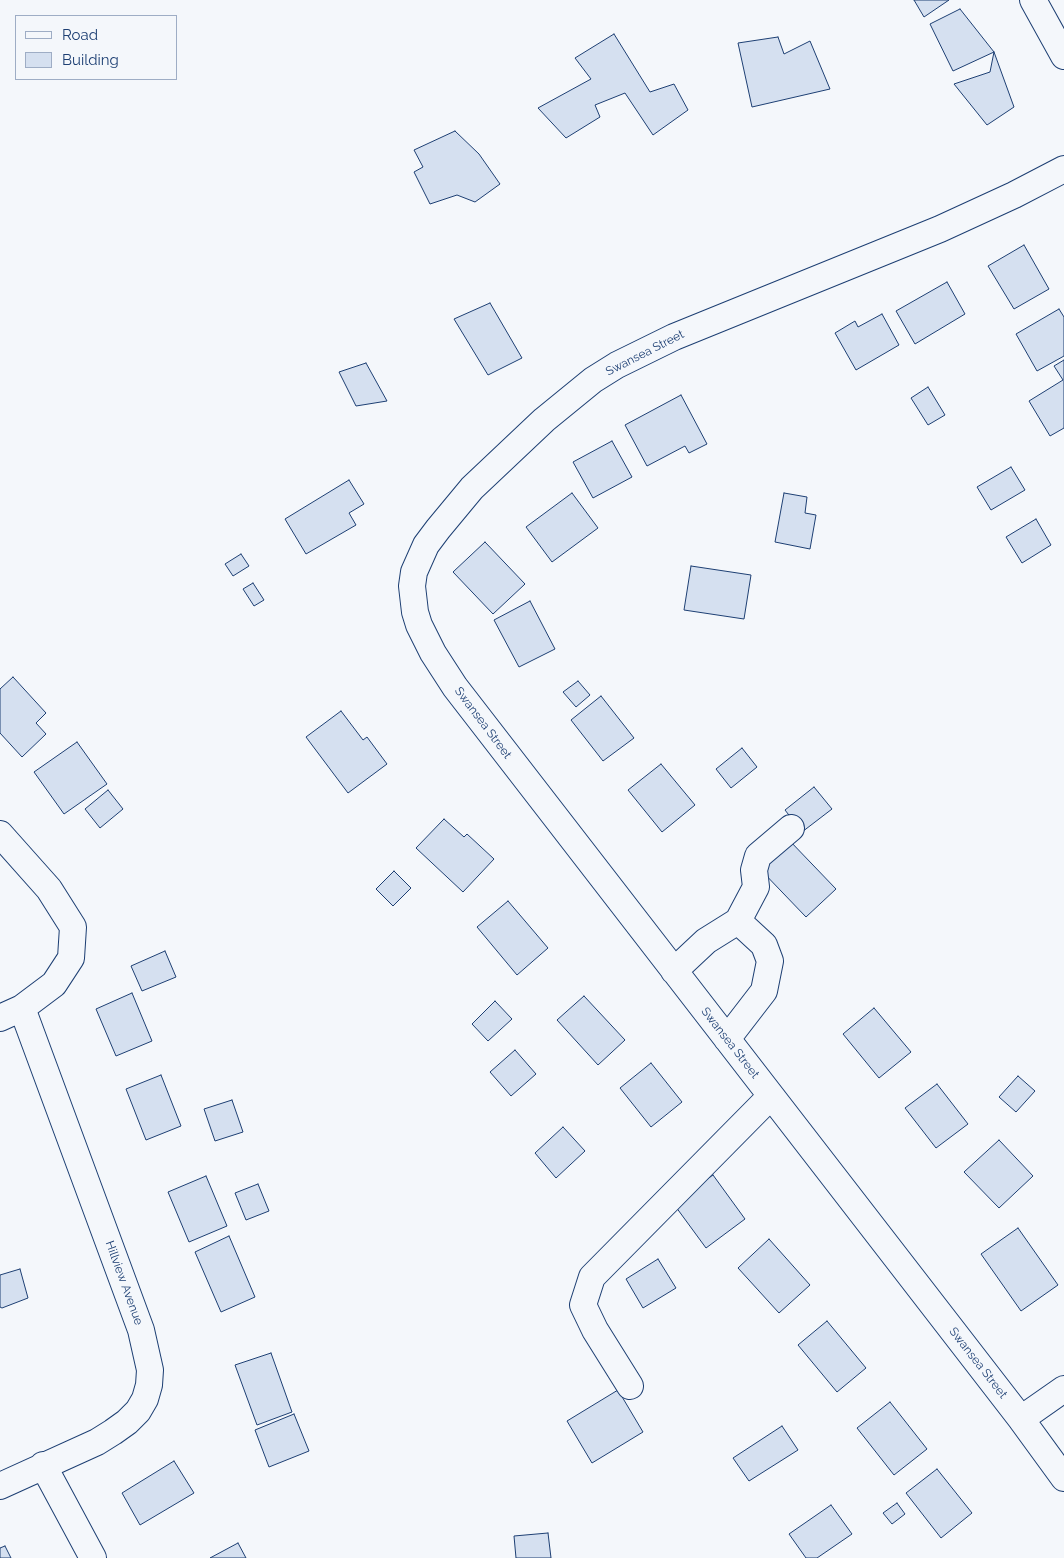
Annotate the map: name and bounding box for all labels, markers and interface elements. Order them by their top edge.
legend [15,15,178,80]
text: Road [62,26,98,44]
text: Building [62,51,119,69]
street label: Swansea Street [603,327,687,379]
street label: Swansea Street [451,684,515,762]
street label: Swansea Street [698,1005,762,1081]
street label: Hillview Avenue [102,1239,146,1327]
street label: Swansea Street [946,1325,1010,1401]

